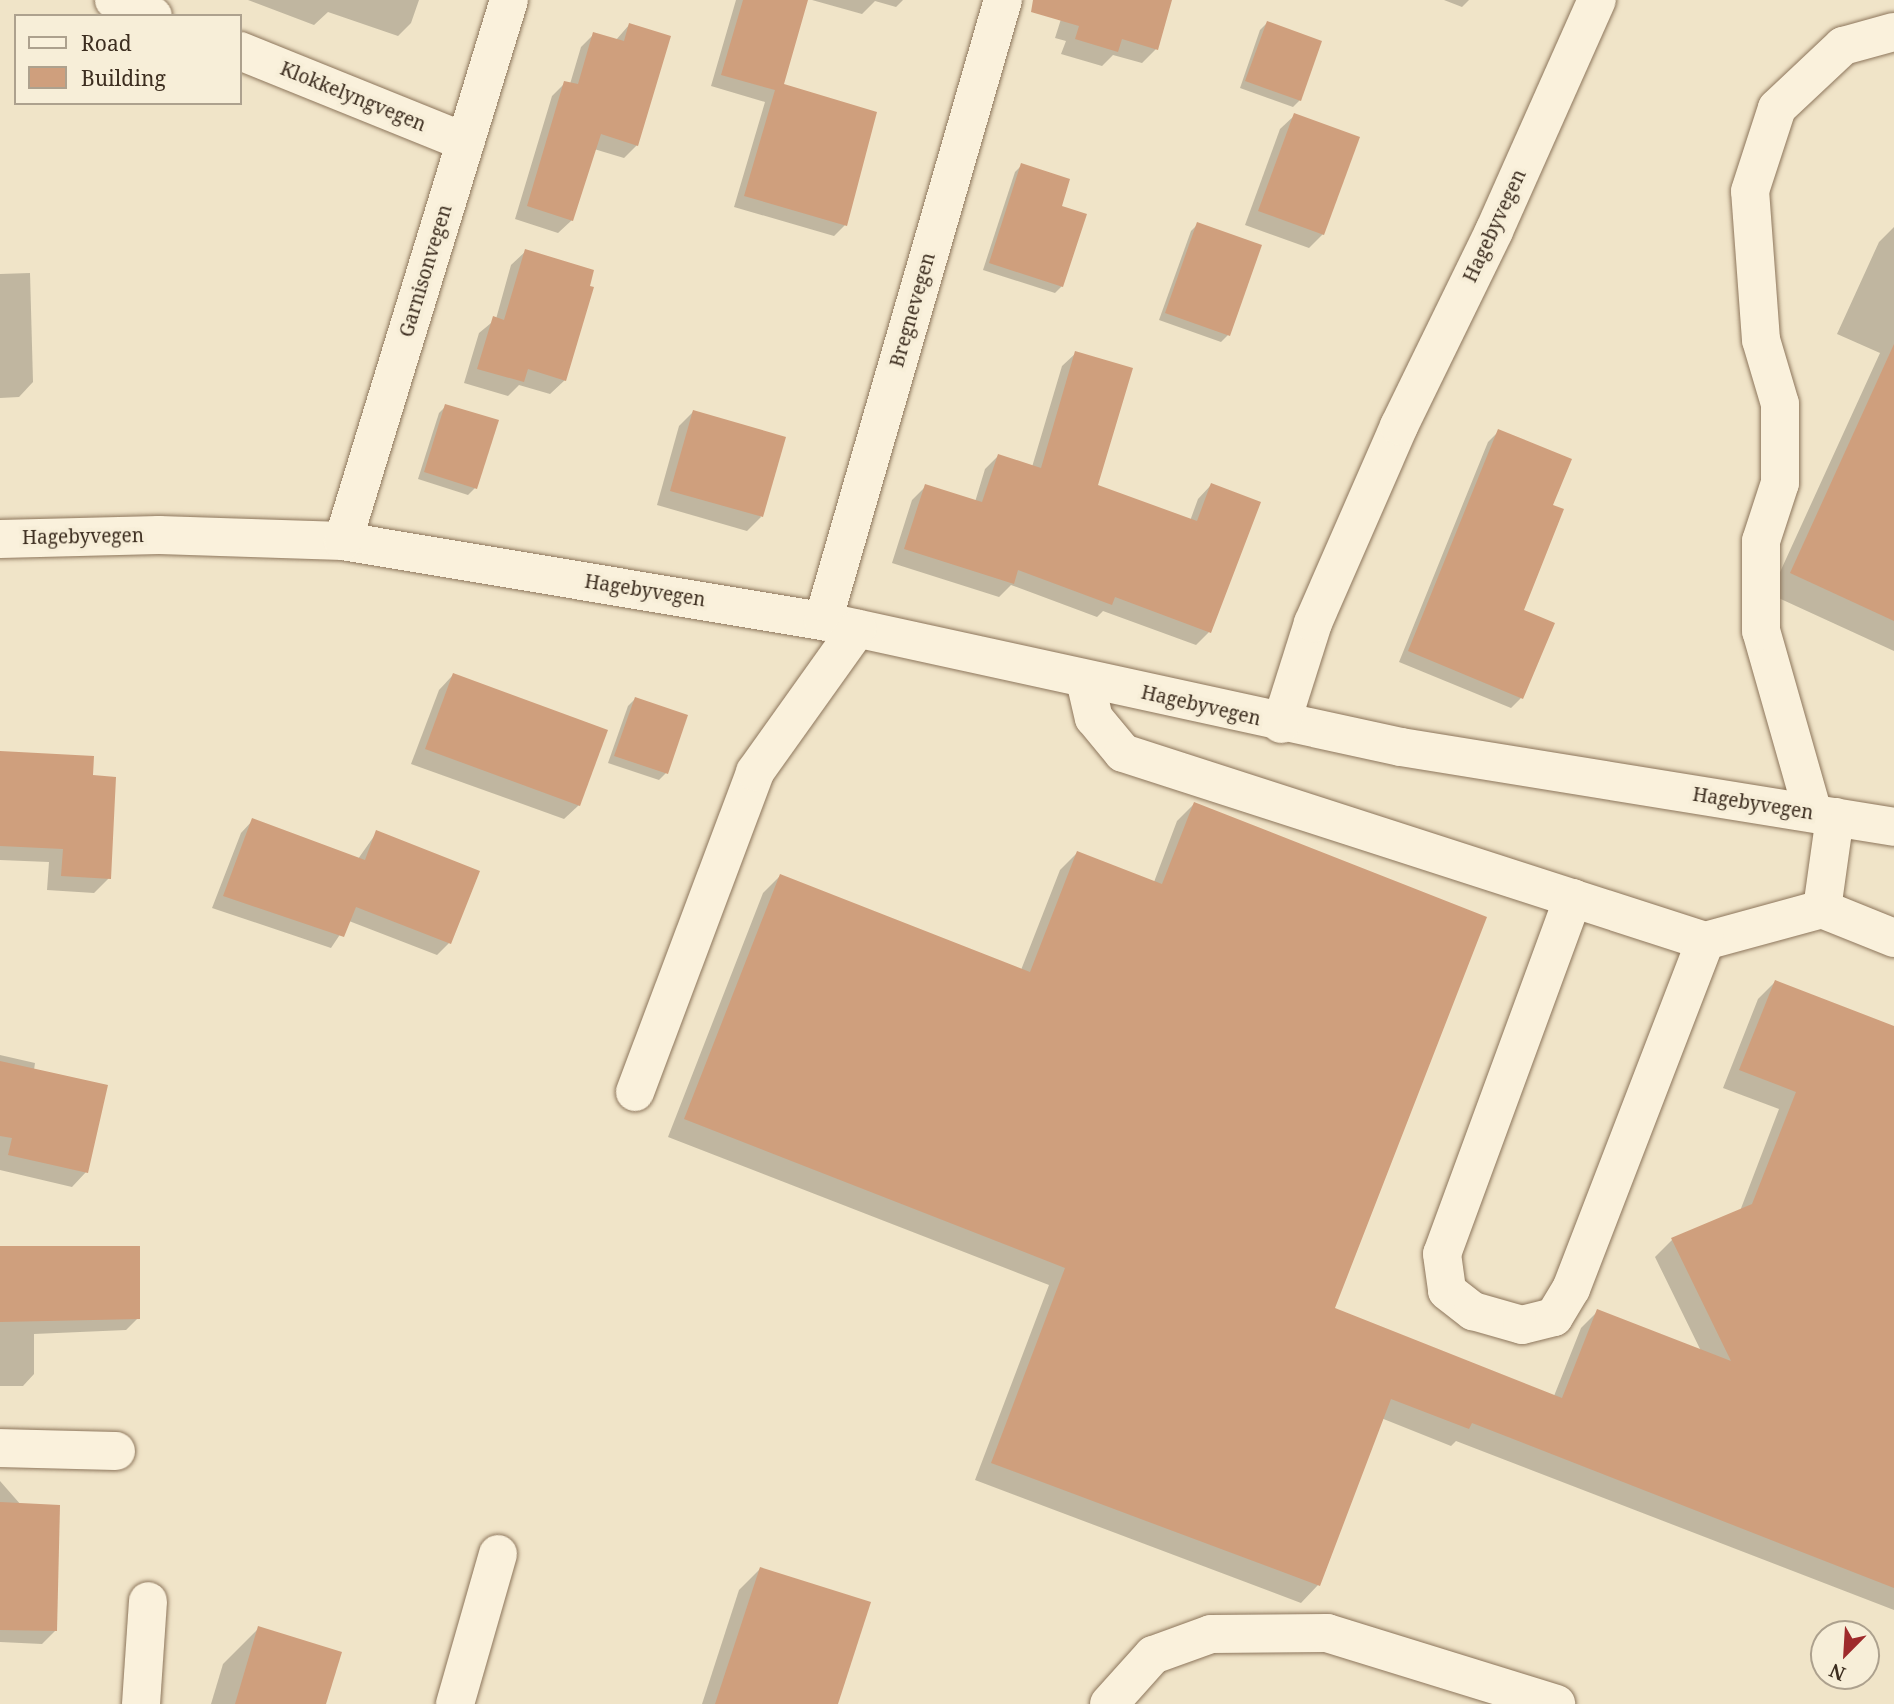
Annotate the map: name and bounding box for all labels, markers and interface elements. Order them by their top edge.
legend [14,14,242,105]
text: Road [81,29,132,57]
street label: Klokkelyngvegen [277,57,429,137]
text: Building [81,64,166,92]
street label: Hagebyvegen [1459,166,1531,286]
street label: Garnisonvegen [395,202,457,340]
street label: Bregnevegen [886,250,940,370]
street label: Hagebyvegen [22,525,144,549]
street label: Hagebyvegen [583,570,707,612]
street label: Hagebyvegen [1139,681,1263,731]
street label: Hagebyvegen [1691,783,1815,825]
north arrow [1810,1620,1880,1690]
text: N [1825,1657,1849,1687]

